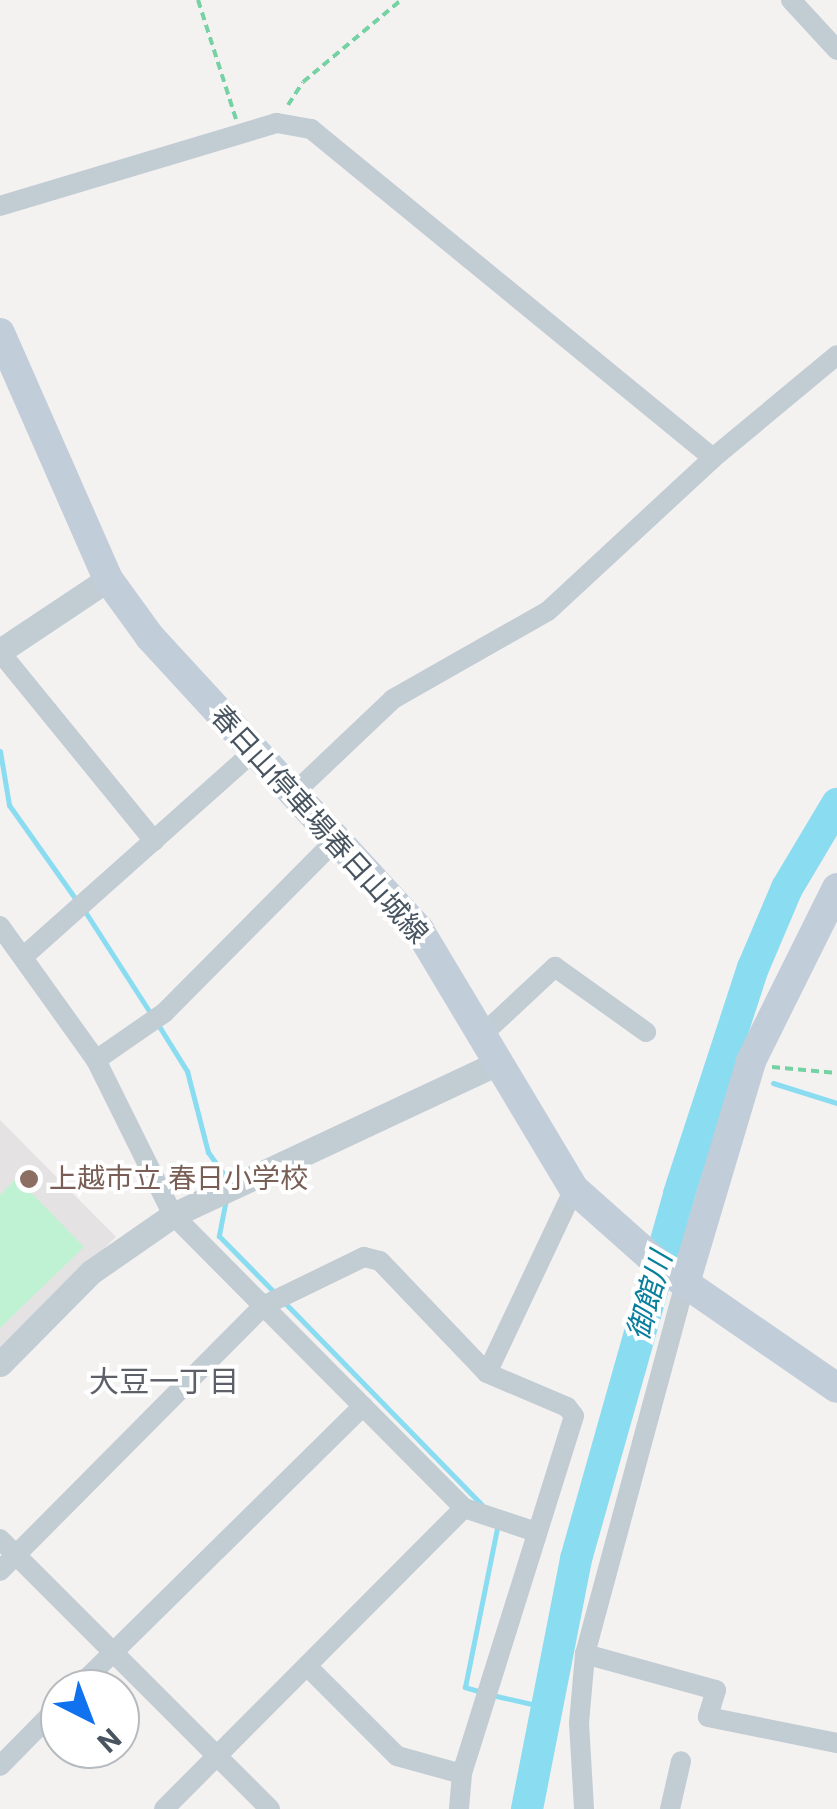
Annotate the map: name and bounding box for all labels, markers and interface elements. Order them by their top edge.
street label: 春日山停車場春日山城線 [203,699,435,951]
place label: 上越市立 春日小学校 [49,1162,308,1196]
marker: 上越市立 春日小学校 [18,1168,40,1190]
water label: 御館川 [620,1248,680,1344]
district label: 大豆一丁目 [89,1364,239,1400]
north arrow [40,1669,140,1769]
text: N [91,1721,127,1759]

